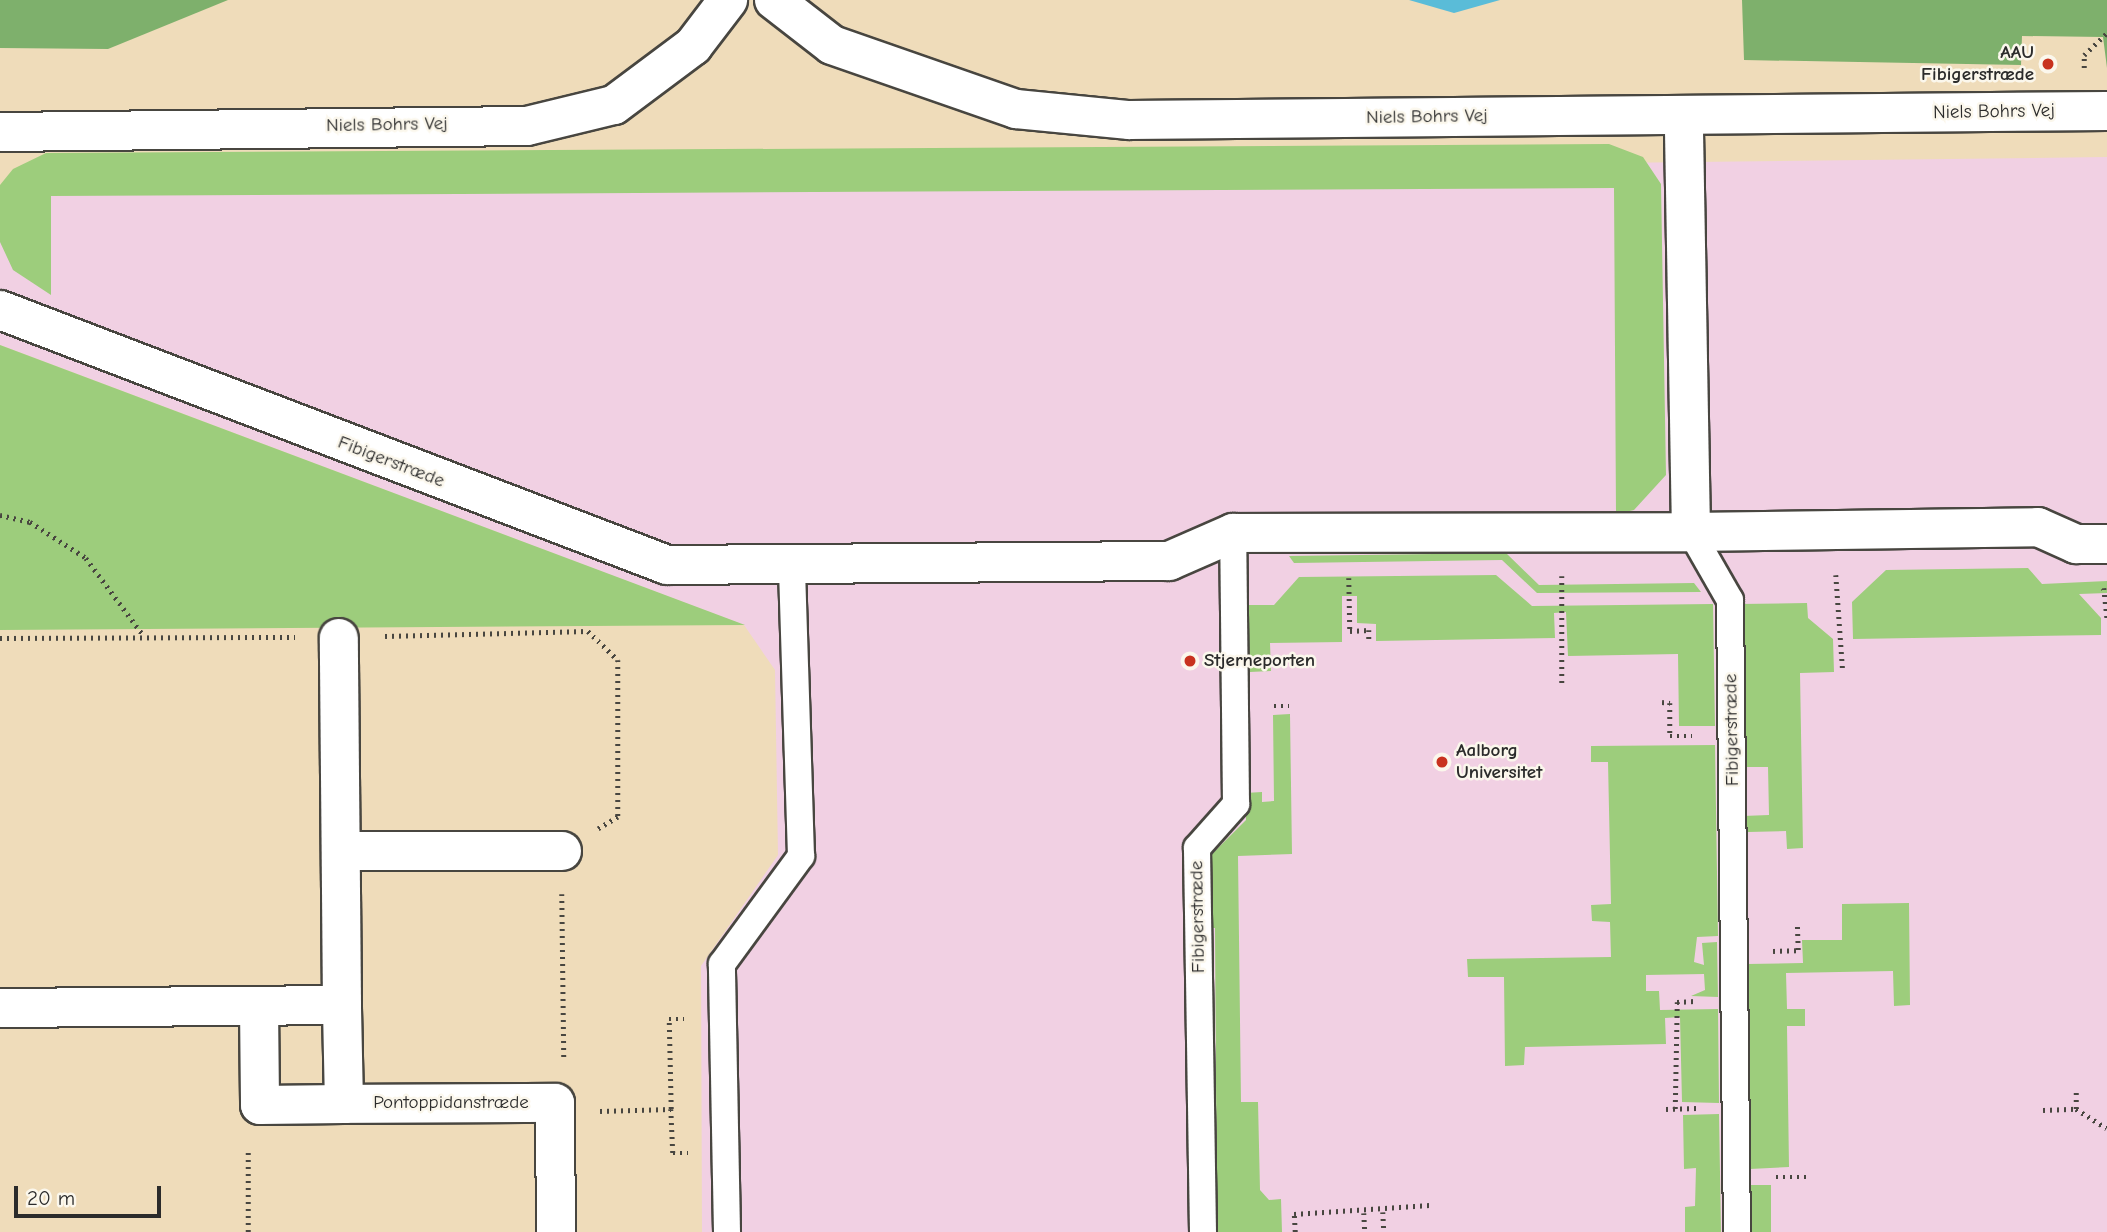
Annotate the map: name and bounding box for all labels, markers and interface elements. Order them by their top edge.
place label: AAU Fibigerstræde [1921,42,2034,86]
marker: AAU Fibigerstræde [2040,56,2056,72]
street label: Niels Bohrs Vej [1933,100,2055,124]
street label: Niels Bohrs Vej [1366,105,1488,129]
street label: Niels Bohrs Vej [326,113,448,137]
street label: Fibigerstræde [334,431,448,493]
place label: Stjerneporten [1204,650,1315,672]
marker: Stjerneporten [1182,653,1198,669]
street label: Fibigerstræde [1720,674,1744,786]
place label: Aalborg Universitet [1456,740,1542,784]
marker: Aalborg Universitet [1434,754,1450,770]
street label: Fibigerstræde [1186,861,1210,973]
street label: Pontoppidanstræde [373,1092,529,1114]
scale bar [18,1172,164,1216]
text: 20 m [27,1186,75,1210]

